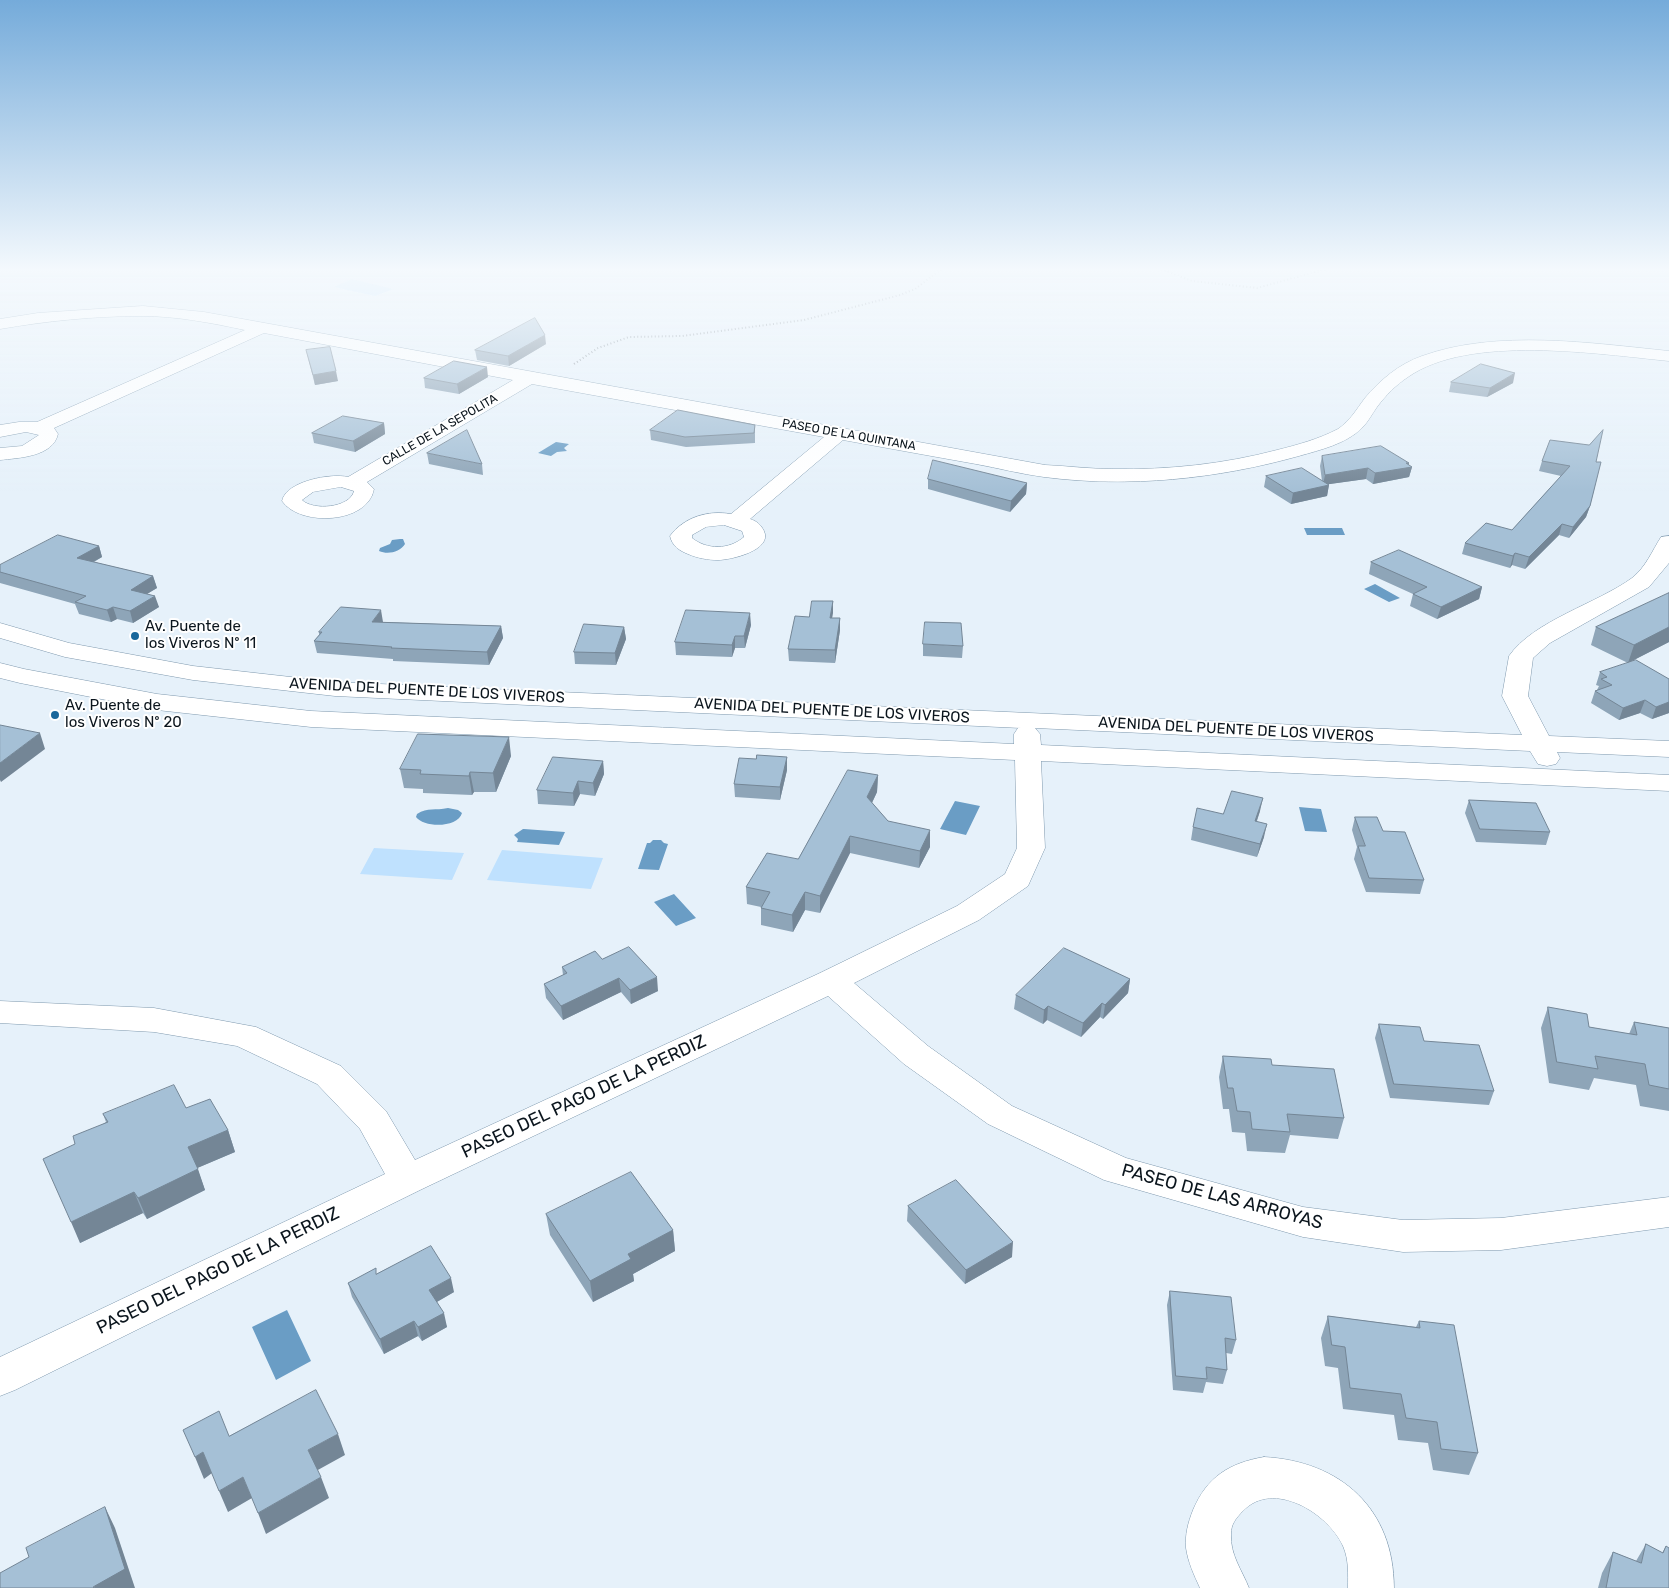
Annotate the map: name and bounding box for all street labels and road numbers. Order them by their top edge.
street label: CALLE DE LA SEPOLITA [380,391,500,469]
street label: PASEO DE LA QUINTANA [781,416,917,454]
street label: AVENIDA DEL PUENTE DE LOS VIVEROS [289,675,565,707]
street label: AVENIDA DEL PUENTE DE LOS VIVEROS [694,695,970,727]
street label: AVENIDA DEL PUENTE DE LOS VIVEROS [1098,714,1374,746]
street label: PASEO DEL PAGO DE LA PERDIZ [458,1031,710,1163]
street label: PASEO DE LAS ARROYAS [1119,1160,1325,1234]
street label: PASEO DEL PAGO DE LA PERDIZ [93,1203,343,1339]

